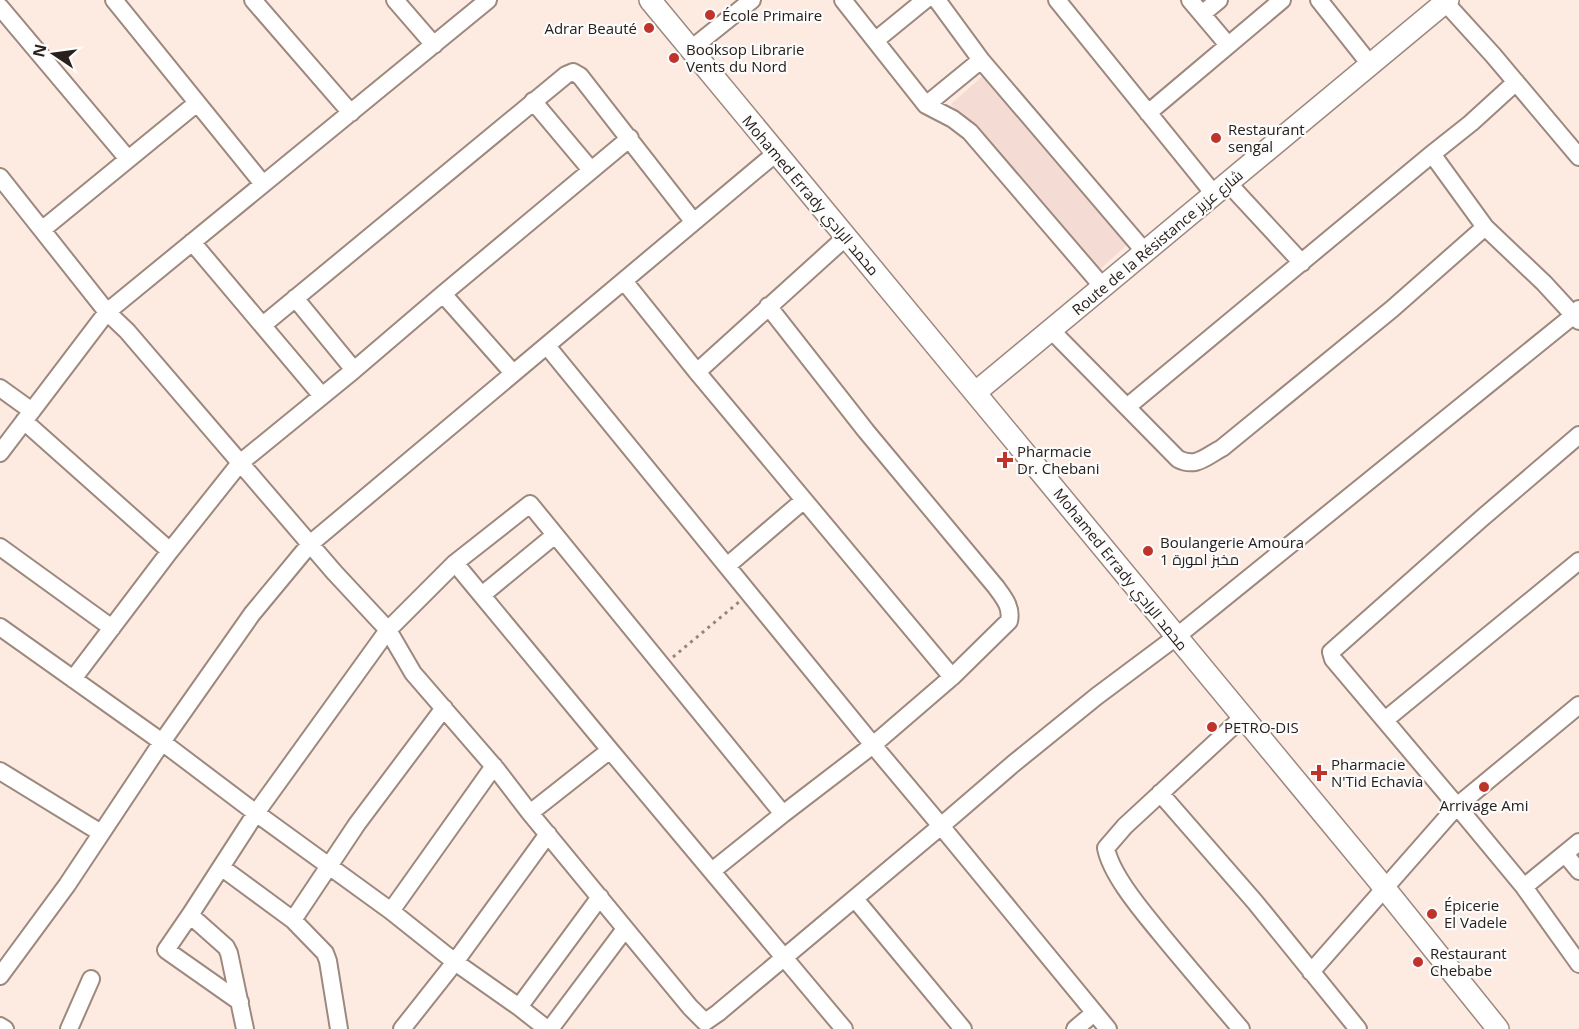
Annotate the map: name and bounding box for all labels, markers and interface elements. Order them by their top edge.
place label: École Primaire [722,5,822,25]
marker: École Primaire [703,8,717,22]
place label: Adrar Beauté [544,18,637,38]
marker: Adrar Beauté [642,21,656,35]
north arrow [24,24,84,84]
place label: Booksop Librarie Vents du Nord [686,39,804,76]
text: N [27,42,52,59]
marker: Booksop Librarie Vents du Nord [667,51,681,65]
street label: Mohamed Errady محمد الرادي [736,111,884,281]
place label: Restaurant sengal [1228,119,1305,156]
marker: Restaurant sengal [1209,131,1223,145]
street label: Route de la Résistance شارع عزيز [1068,165,1248,321]
place label: Pharmacie Dr. Chebani [1017,441,1099,478]
marker: Pharmacie Dr. Chebani [998,453,1012,467]
street label: Mohamed Errady محمد الرادي [1047,484,1193,656]
place label: Boulangerie Amoura 1 مخبز امورة [1160,532,1304,569]
marker: Boulangerie Amoura 1 مخبز امورة [1141,544,1155,558]
place label: PETRO-DIS [1224,717,1299,737]
marker: PETRO-DIS [1205,720,1219,734]
place label: Pharmacie N'Tid Echavia [1331,754,1423,791]
marker: Pharmacie N'Tid Echavia [1312,766,1326,780]
marker: Arrivage Ami [1477,780,1491,794]
place label: Arrivage Ami [1440,795,1528,815]
place label: Épicerie El Vadele [1444,895,1507,932]
marker: Épicerie El Vadele [1425,907,1439,921]
place label: Restaurant Chebabe [1430,943,1507,980]
marker: Restaurant Chebabe [1411,955,1425,969]

